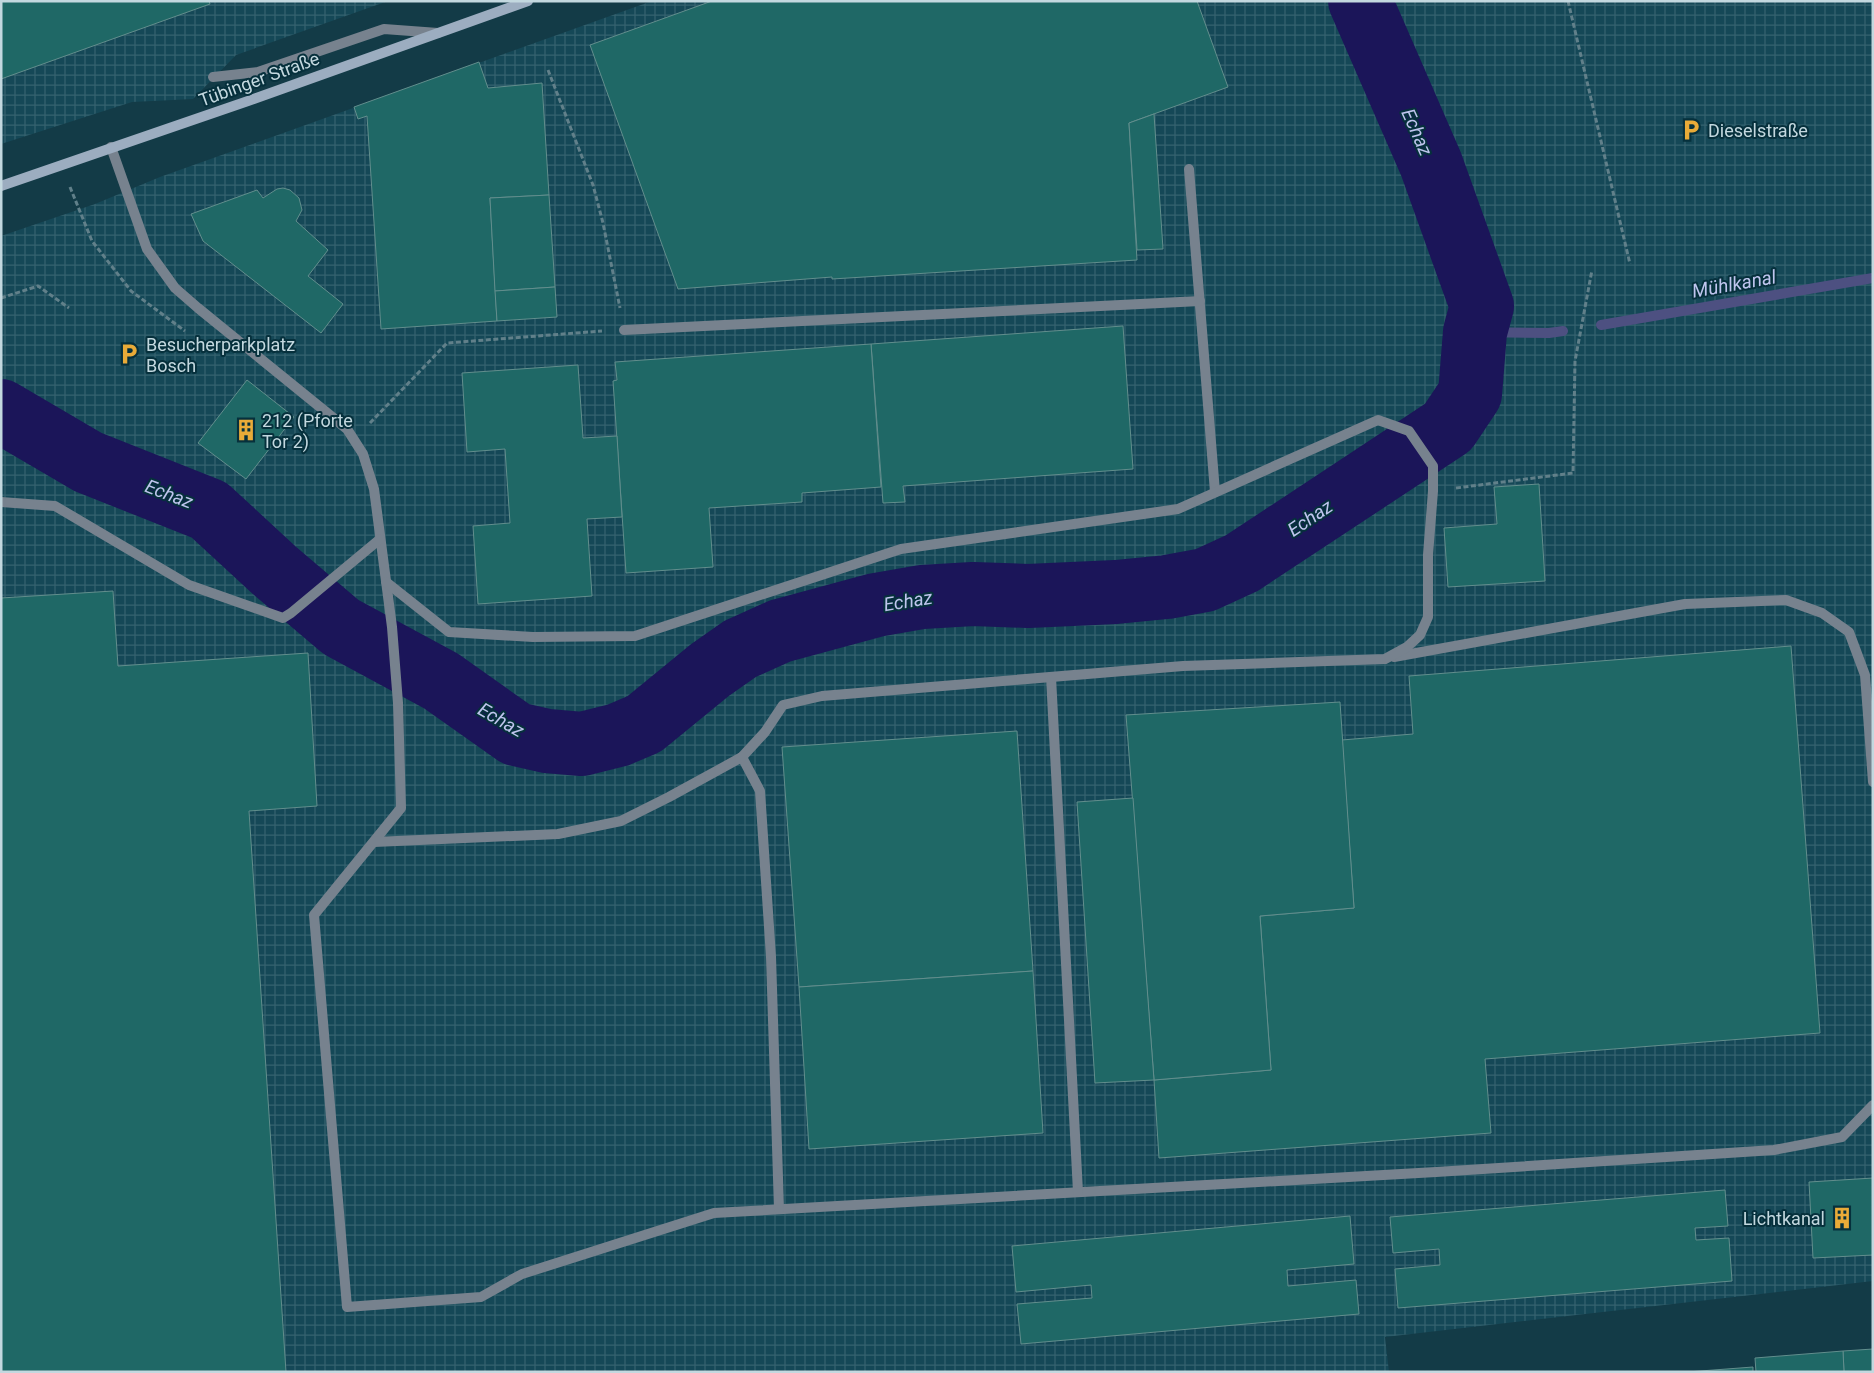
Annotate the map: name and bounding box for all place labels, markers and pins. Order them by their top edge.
parking icon: Dieselstraße [1678,117,1704,143]
place label: Dieselstraße [1708,120,1808,141]
place label: Besucherparkplatz Bosch [146,334,295,376]
parking icon: Besucherparkplatz Bosch [116,341,142,367]
place label: 212 (Pforte Tor 2) [262,410,353,453]
building icon: 212 (Pforte Tor 2) [233,417,259,443]
building icon: Lichtkanal [1829,1205,1855,1231]
place label: Lichtkanal [1743,1208,1825,1229]

